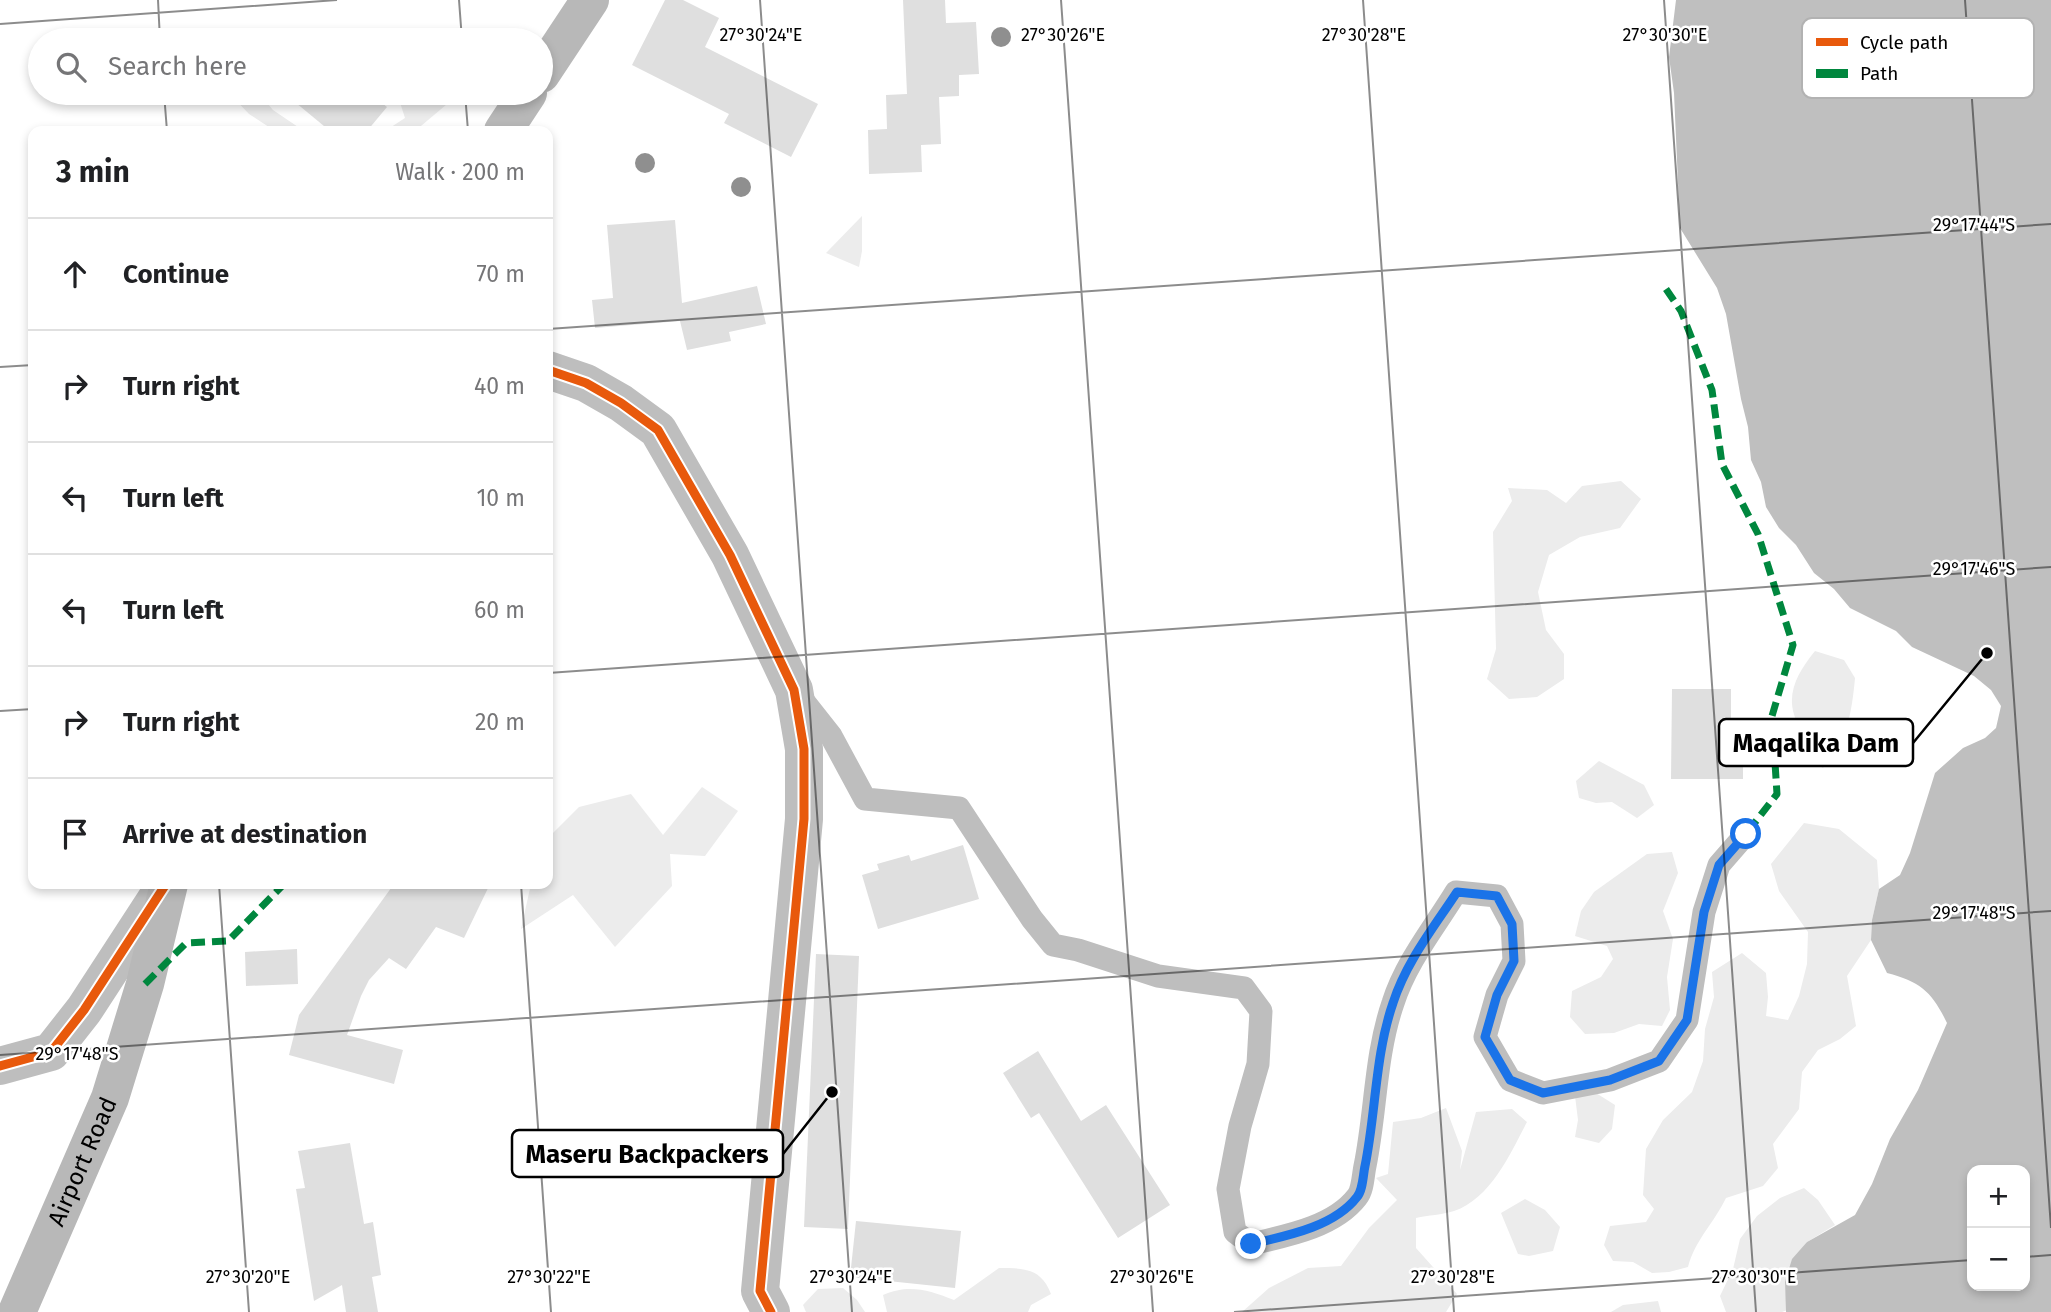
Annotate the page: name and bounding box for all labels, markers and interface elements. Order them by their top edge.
legend [1802,18,2034,98]
text: 27°30'24"E [719,24,803,46]
text: 27°30'26"E [1021,24,1105,46]
text: 27°30'28"E [1322,24,1406,46]
text: 27°30'30"E [1623,24,1707,46]
search box [28,28,553,105]
text: Cycle path [1860,31,1948,54]
icon: search [52,48,90,86]
text: Search here [108,51,247,82]
text: Path [1860,62,1898,85]
text: 3 min [56,154,130,190]
text: Walk · 200 m [395,158,525,186]
text: 29°17'44"S [1933,214,2015,236]
icon: ahead [56,255,94,293]
text: Continue [123,259,229,290]
text: 70 m [476,260,525,288]
icon: right [56,367,94,405]
text: Turn right [123,371,240,402]
text: 40 m [474,372,525,400]
icon: left [56,479,94,517]
text: Turn left [123,483,224,514]
text: 10 m [476,484,525,512]
text: 29°17'46"S [1933,558,2015,580]
icon: left [56,591,94,629]
text: Turn left [123,595,224,626]
text: 60 m [474,596,525,624]
icon: right [56,703,94,741]
text: Turn right [123,707,240,738]
text: 20 m [475,708,525,736]
callout: Maqalika Dam [1719,719,1913,766]
text: Maqalika Dam [1733,728,1899,759]
icon: arrive [56,815,94,853]
route start [1730,818,1761,849]
text: Arrive at destination [123,819,367,850]
text: 29°17'48"S [1933,902,2016,924]
text: 29°17'48"S [36,1043,119,1065]
street label: Airport Road [42,1093,123,1230]
callout: Maseru Backpackers [512,1130,783,1177]
text: Maseru Backpackers [526,1139,769,1170]
map controls [1967,1165,2030,1291]
button: + [1967,1165,2030,1228]
route end [1235,1228,1266,1259]
button: − [1967,1228,2030,1291]
text: 27°30'20"E [206,1266,290,1288]
text: 27°30'22"E [507,1266,591,1288]
text: 27°30'24"E [809,1266,893,1288]
text: 27°30'26"E [1110,1266,1194,1288]
text: 27°30'28"E [1411,1266,1495,1288]
text: 27°30'30"E [1712,1266,1796,1288]

